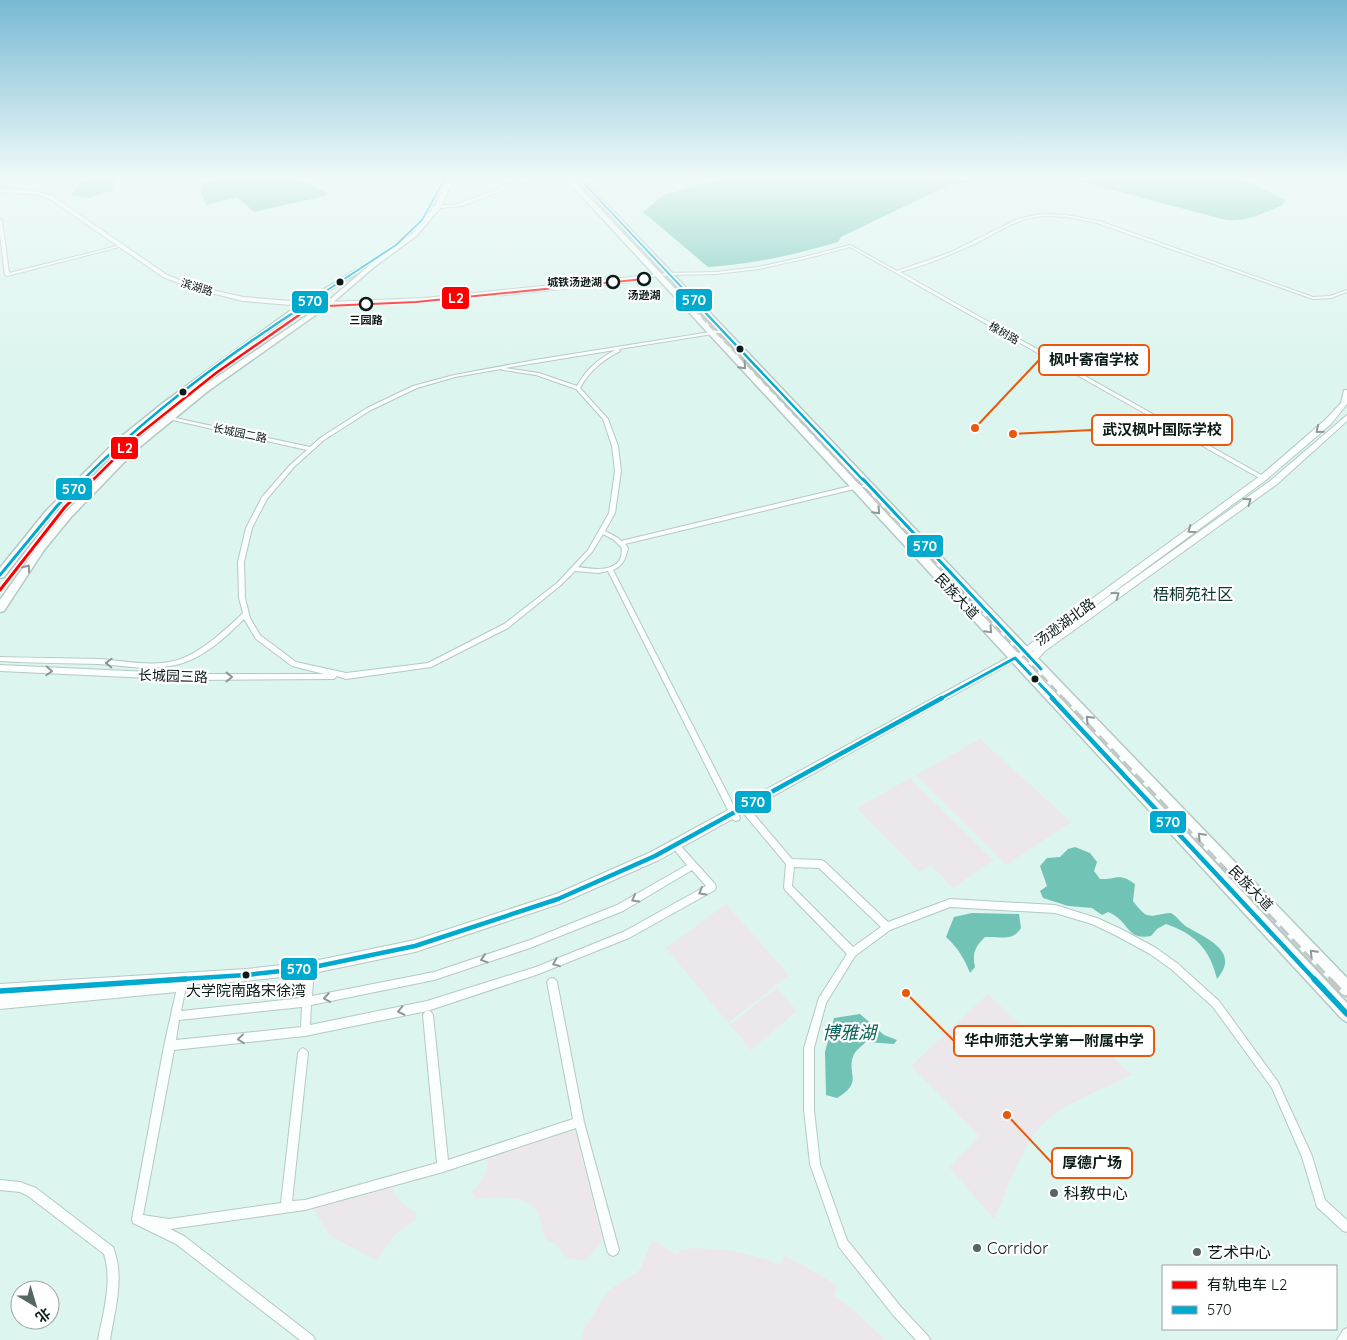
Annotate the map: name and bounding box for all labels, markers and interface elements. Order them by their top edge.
marker: 汤逊湖 [637,272,651,286]
street label: 滨湖路 [179,275,215,299]
place label: 城铁汤逊湖 [547,275,602,289]
marker: 城铁汤逊湖 [606,275,620,289]
unlabelled marker [335,277,345,287]
line badge: L2 [441,286,470,310]
place label: 汤逊湖 [628,288,661,302]
line badge: 570 [675,288,713,312]
text: L2 [448,289,464,307]
line badge: 570 [291,290,329,314]
text: 570 [682,291,707,309]
text: 570 [298,292,323,310]
marker: 三园路 [359,297,373,311]
place label: 三园路 [350,313,383,327]
street label: 橡树路 [986,319,1022,347]
unlabelled marker [735,344,745,354]
callout: 枫叶寄宿学校 [1039,345,1149,375]
text: 枫叶寄宿学校 [1049,350,1139,369]
one-way arrow [737,361,746,370]
unlabelled marker [178,387,188,397]
callout: 武汉枫叶国际学校 [1092,415,1232,445]
street label: 长城园二路 [212,420,268,446]
text: 武汉枫叶国际学校 [1102,420,1222,439]
one-way arrow [1316,425,1325,433]
line badge: L2 [110,436,139,460]
text: L2 [117,439,133,457]
line badge: 570 [55,477,93,501]
text: 570 [62,480,87,498]
one-way arrow [1242,498,1251,506]
one-way arrow [872,506,881,515]
one-way arrow [1188,525,1197,533]
line badge: 570 [906,534,944,558]
text: 570 [913,537,938,555]
one-way arrow [22,565,30,574]
street label: 民族大道 [931,569,983,623]
district label: 梧桐苑社区 [1153,584,1233,604]
one-way arrow [1110,593,1119,601]
street label: 汤逊湖北路 [1031,594,1099,650]
one-way arrow [983,624,992,633]
one-way arrow [105,658,113,668]
one-way arrow [45,665,53,676]
street label: 长城园三路 [138,666,208,686]
one-way arrow [225,672,233,682]
unlabelled marker [1030,674,1040,684]
one-way arrow [1086,715,1095,724]
line badge: 570 [734,790,772,814]
text: 570 [741,793,766,811]
line badge: 570 [1149,810,1187,834]
text: 570 [1156,813,1181,831]
one-way arrow [1198,833,1207,842]
street label: 民族大道 [1225,862,1277,914]
one-way arrow [698,886,707,896]
one-way arrow [631,892,640,902]
one-way arrow [1310,950,1319,959]
one-way arrow [481,953,489,963]
line badge: 570 [280,957,318,981]
one-way arrow [553,957,561,967]
text: 570 [287,960,312,978]
marker: 大学院南路宋徐湾 [241,970,251,980]
place label: 大学院南路宋徐湾 [186,981,306,1000]
one-way arrow [322,993,331,1003]
one-way arrow [397,1005,406,1016]
water label: 博雅湖 [822,1021,879,1044]
callout: 华中师范大学第一附属中学 [954,1026,1154,1056]
text: 华中师范大学第一附属中学 [964,1031,1144,1050]
one-way arrow [237,1033,245,1044]
callout: 厚德广场 [1052,1148,1132,1178]
text: 厚德广场 [1062,1153,1122,1172]
place label: 科教中心 [1064,1183,1128,1203]
marker: 科教中心 [1048,1187,1060,1199]
place label: Corridor [987,1238,1048,1258]
marker: Corridor [971,1242,983,1254]
place label: 艺术中心 [1207,1242,1271,1262]
marker: 艺术中心 [1191,1246,1203,1258]
legend [1162,1265,1337,1330]
text: 有轨电车 L2 [1207,1275,1287,1294]
north arrow [10,1280,60,1330]
text: 570 [1207,1300,1232,1319]
text: 北 [32,1304,54,1327]

